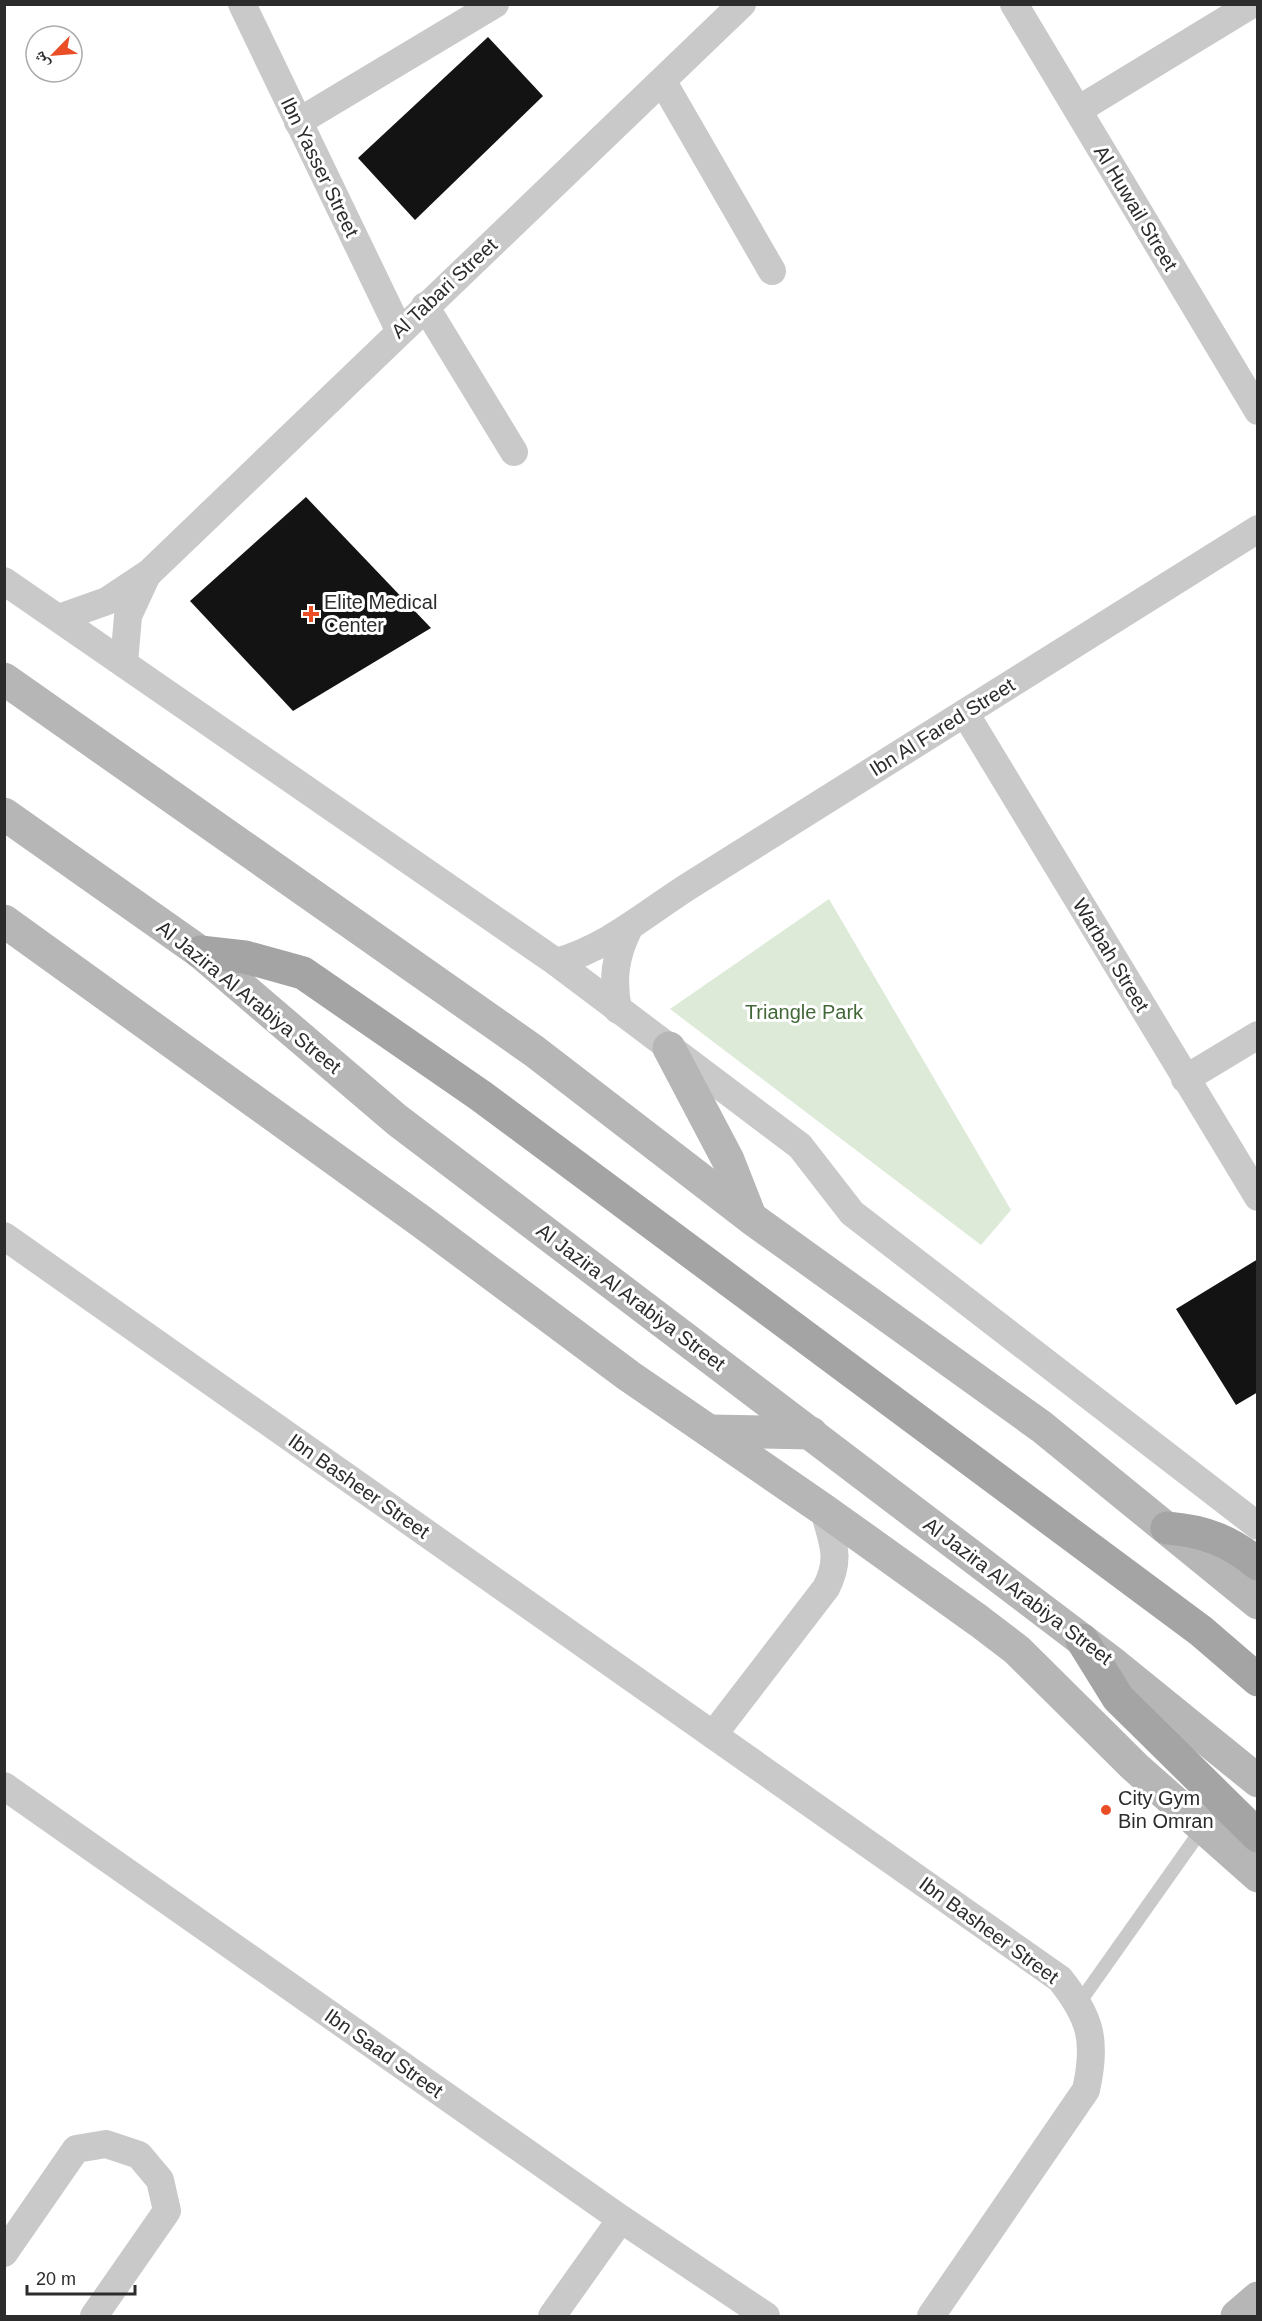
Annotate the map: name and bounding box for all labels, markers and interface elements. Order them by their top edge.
north arrow [24,24,84,84]
text: ش [30,48,53,71]
street label: Ibn Yasser Street [277,94,364,241]
street label: Al Huwail Street [1090,141,1182,275]
street label: Al Tabari Street [387,233,502,343]
place label: Elite Medical Center [324,591,437,636]
marker: Elite Medical Center [302,605,320,623]
street label: Ibn Al Fared Street [865,673,1019,781]
street label: Warbah Street [1069,894,1154,1016]
street label: Al Jazira Al Arabiya Street [153,916,346,1078]
park label: Triangle Park [745,1001,864,1023]
street label: Al Jazira Al Arabiya Street [532,1219,730,1375]
street label: Ibn Basheer Street [284,1429,434,1543]
street label: Al Jazira Al Arabiya Street [919,1513,1117,1669]
place label: City Gym Bin Omran [1118,1787,1214,1832]
marker: City Gym Bin Omran [1099,1803,1113,1817]
street label: Ibn Basheer Street [915,1872,1063,1988]
street label: Ibn Saad Street [321,2004,448,2102]
scale bar [27,2258,135,2296]
text: 20 m [36,2269,76,2289]

